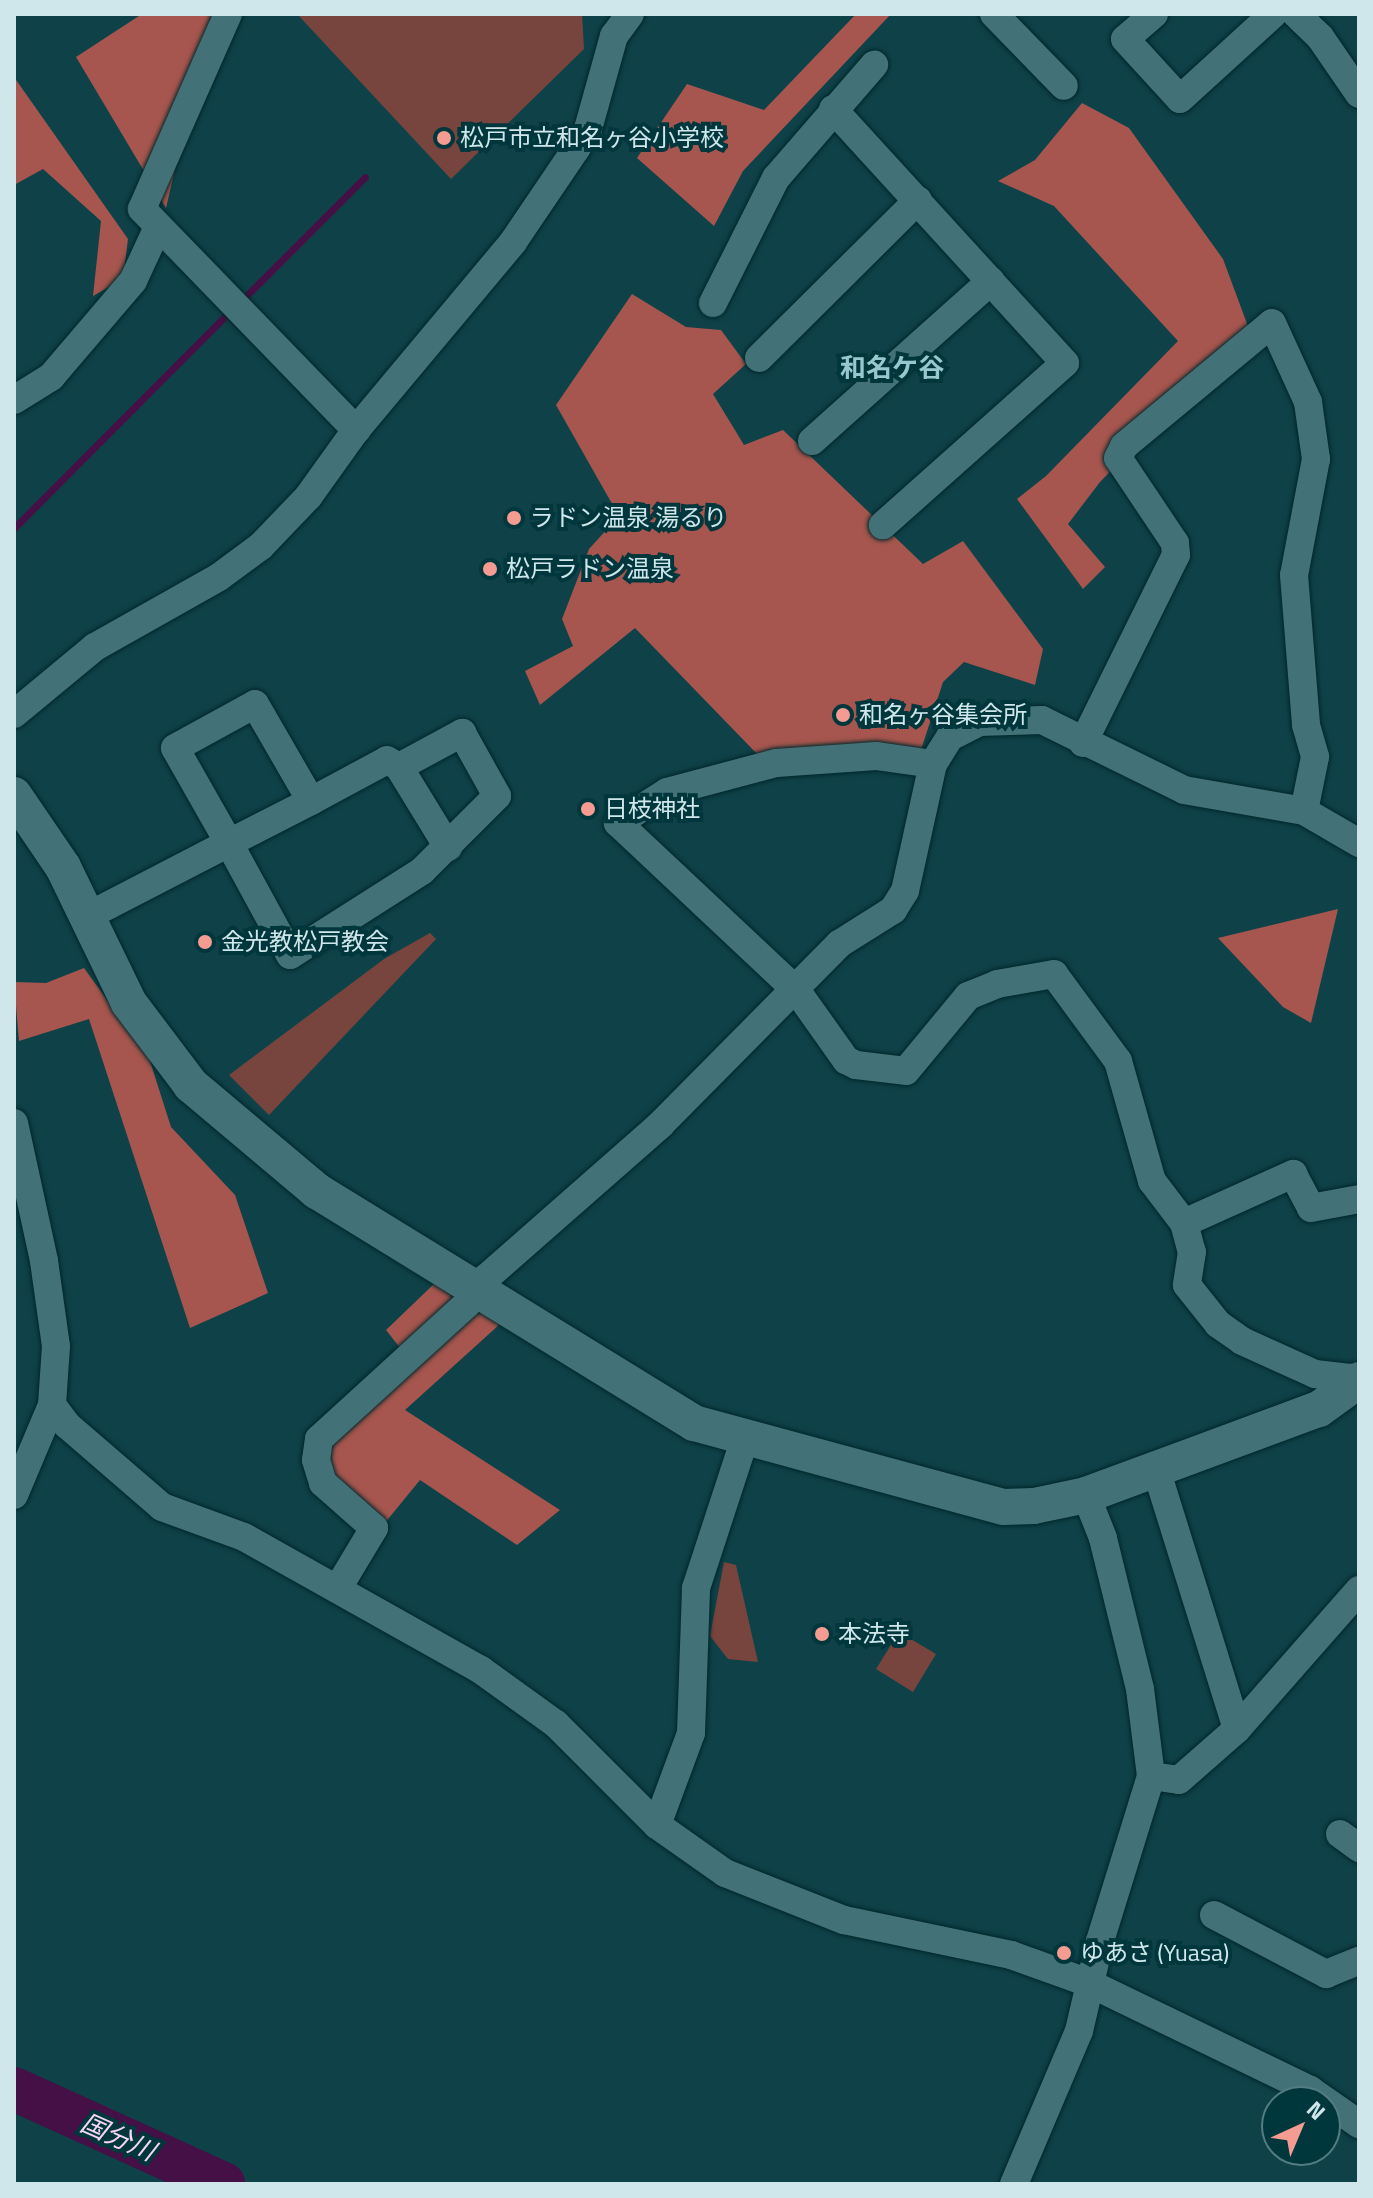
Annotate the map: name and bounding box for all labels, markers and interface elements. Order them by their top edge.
place label: 松戸市立和名ヶ谷小学校 [460,124,724,152]
marker: 松戸市立和名ヶ谷小学校 [435,129,453,147]
district label: 和名ケ谷 [840,352,944,384]
place label: ラドン温泉 湯るり [530,504,727,532]
marker: ラドン温泉 湯るり [505,509,523,527]
place label: 松戸ラドン温泉 [506,555,674,583]
marker: 松戸ラドン温泉 [481,560,499,578]
place label: 和名ヶ谷集会所 [859,701,1027,729]
marker: 和名ヶ谷集会所 [834,706,852,724]
place label: 日枝神社 [604,795,700,823]
marker: 日枝神社 [579,800,597,818]
place label: 金光教松戸教会 [221,928,389,956]
marker: 金光教松戸教会 [196,933,214,951]
place label: 本法寺 [838,1620,910,1648]
marker: 本法寺 [813,1625,831,1643]
place label: ゆあさ (Yuasa) [1080,1939,1229,1967]
marker: ゆあさ (Yuasa) [1055,1944,1073,1962]
north arrow [1261,2086,1341,2166]
text: N [1299,2093,1334,2128]
water label: 国分川 [76,2107,160,2167]

